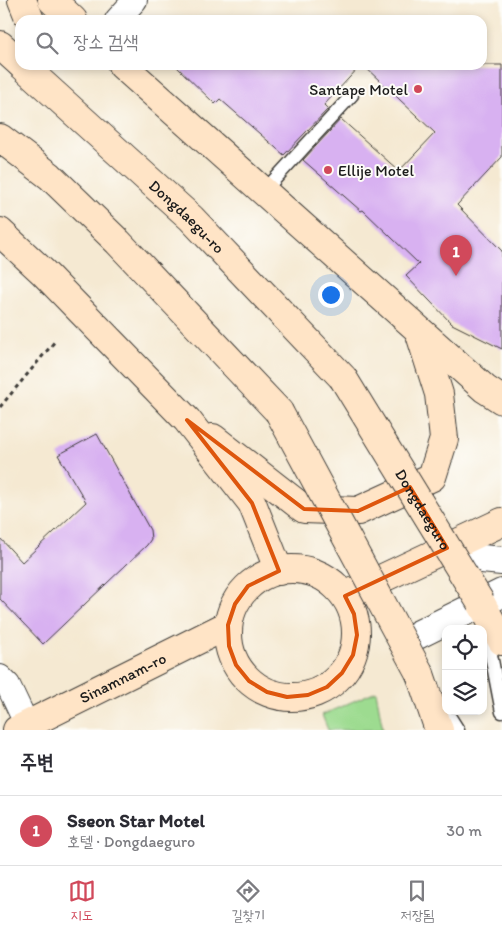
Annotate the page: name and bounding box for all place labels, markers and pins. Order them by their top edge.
place label: Santape Motel [309,80,408,99]
marker: Santape Motel [412,83,424,95]
place label: Ellije Motel [338,161,414,180]
marker: Ellije Motel [322,164,334,176]
pin: 1 [440,235,472,276]

